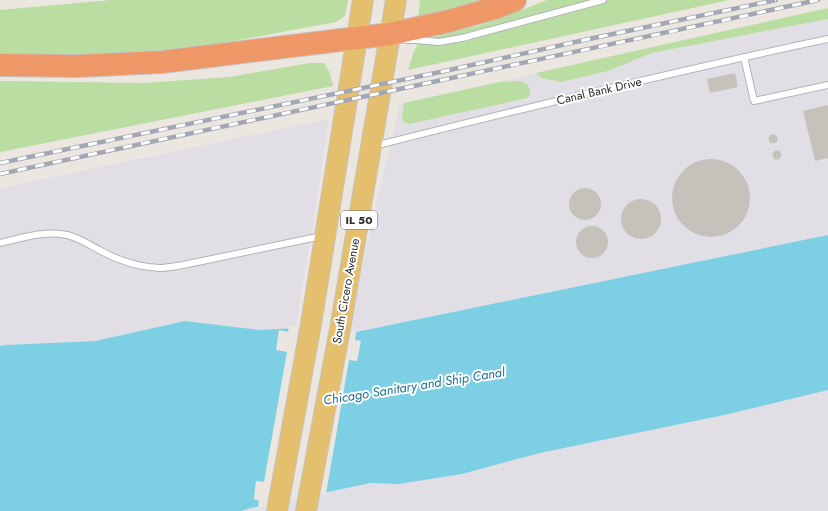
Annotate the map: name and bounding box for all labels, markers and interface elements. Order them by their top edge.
street label: Canal Bank Drive [555,72,643,110]
road number: IL 50 [341,211,377,229]
street label: South Cicero Avenue [328,237,364,345]
water label: Chicago Sanitary and Ship Canal [322,362,507,410]

